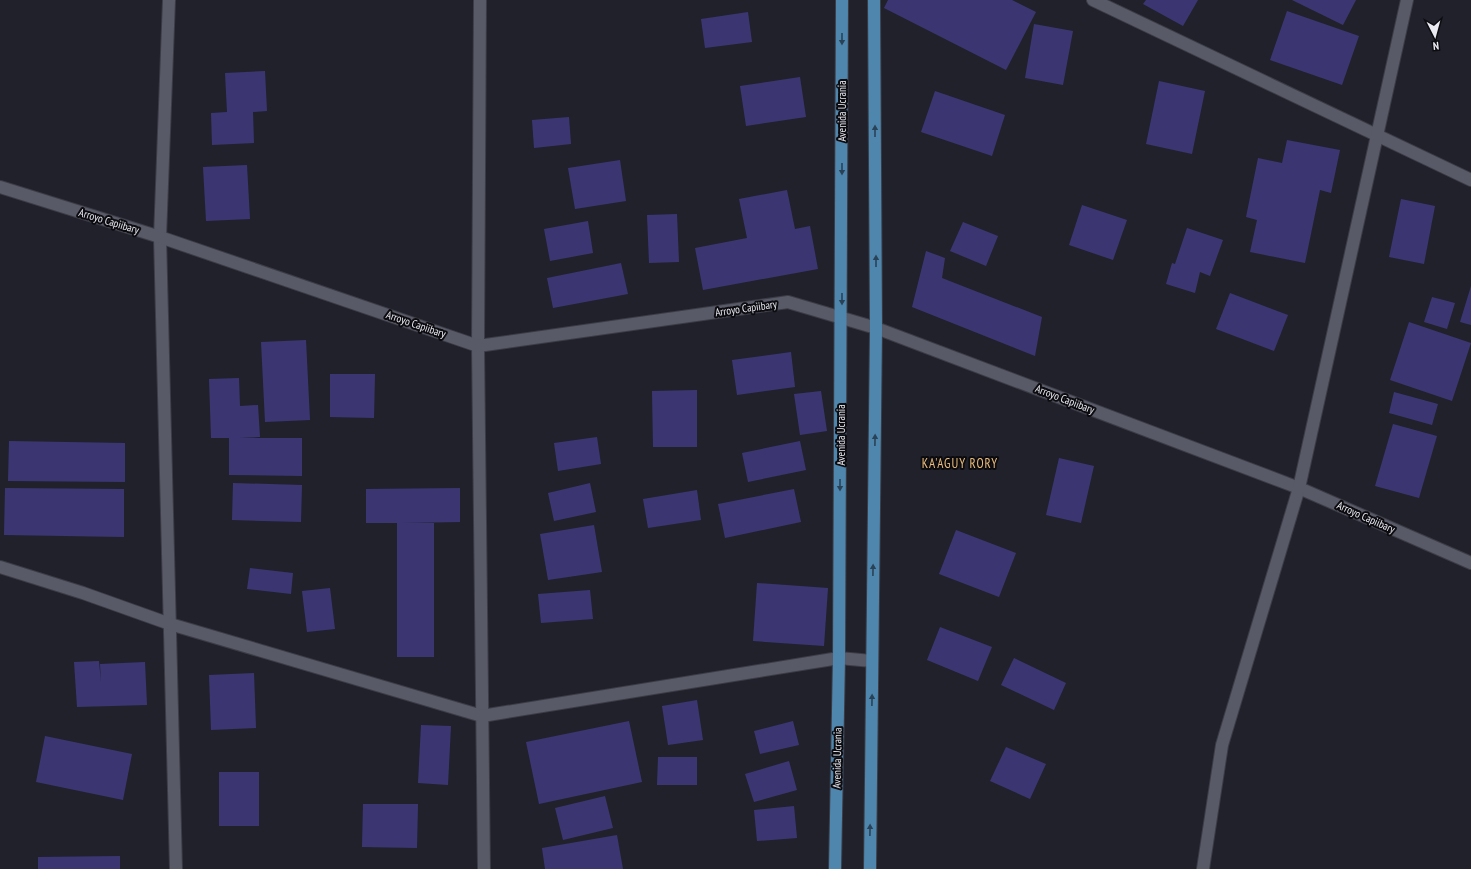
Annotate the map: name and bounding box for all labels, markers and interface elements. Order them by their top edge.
north arrow [1415,16,1455,56]
one-way arrow [839,33,845,46]
text: N [1432,39,1440,53]
street label: Avenida Ucrania [835,80,849,142]
one-way arrow [872,124,878,137]
one-way arrow [839,163,845,176]
street label: Arroyo Capiibary [77,205,142,237]
one-way arrow [873,254,879,267]
one-way arrow [839,293,845,306]
street label: Arroyo Capiibary [714,297,779,319]
street label: Arroyo Capiibary [384,307,449,341]
street label: Arroyo Capiibary [1033,381,1097,417]
street label: Avenida Ucrania [834,404,848,466]
one-way arrow [872,433,878,446]
district label: KA'AGUY RORY [922,455,998,472]
one-way arrow [837,479,843,492]
street label: Arroyo Capiibary [1335,498,1398,536]
one-way arrow [870,564,877,576]
one-way arrow [869,693,875,706]
street label: Avenida Ucrania [829,727,845,789]
one-way arrow [867,823,873,836]

